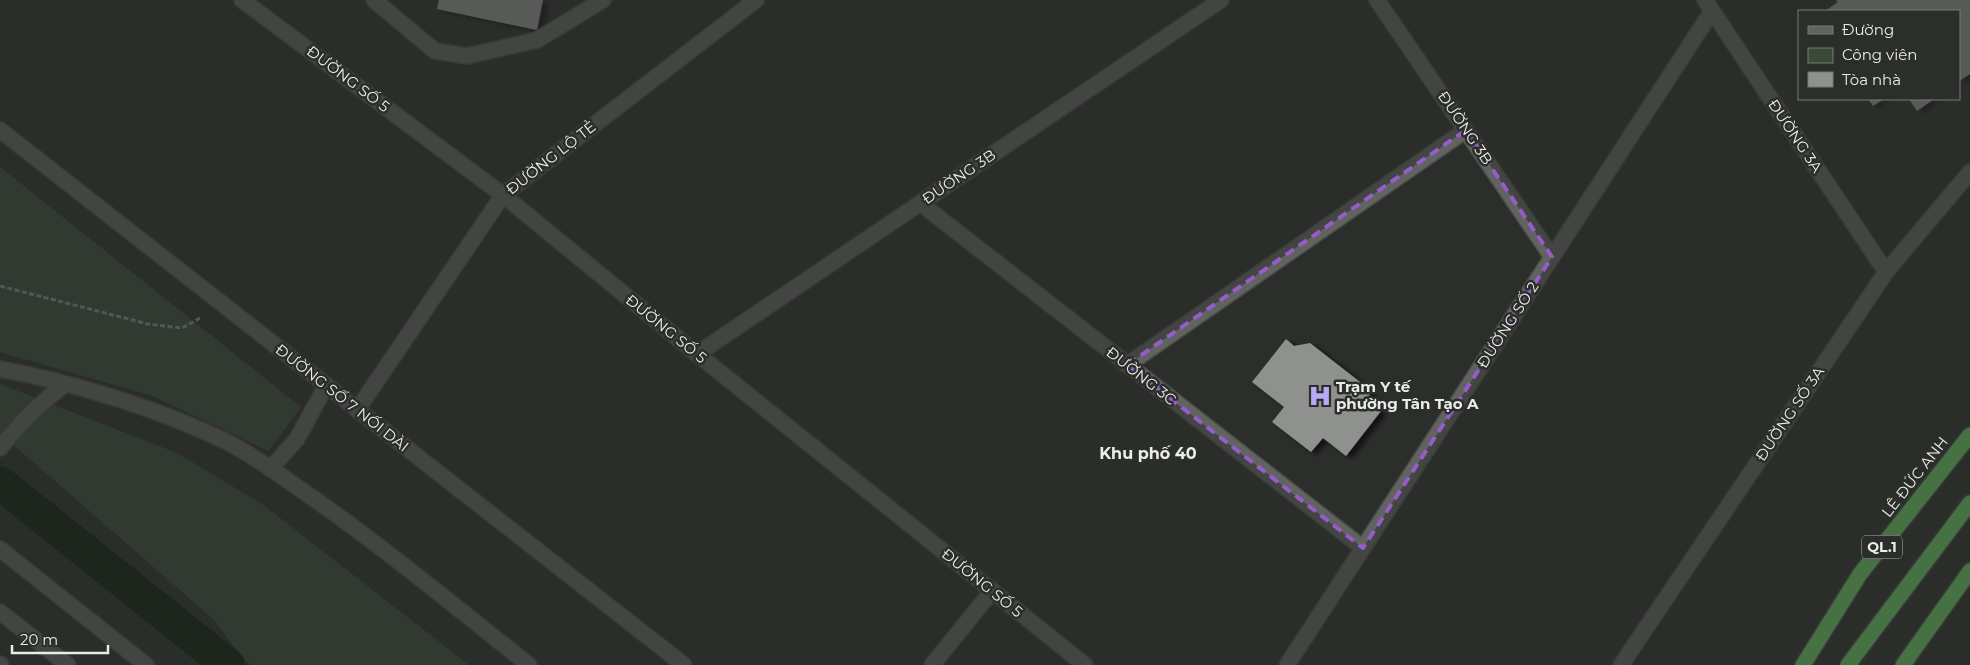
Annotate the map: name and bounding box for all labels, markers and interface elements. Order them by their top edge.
legend [1798,10,1960,100]
text: Đường [1842,20,1894,39]
street label: ĐƯỜNG SỐ 5 [303,41,394,116]
text: Công viên [1842,45,1917,64]
text: Tòa nhà [1842,70,1901,89]
street label: ĐƯỜNG 3B [1434,87,1497,168]
street label: ĐƯỜNG 3A [1764,96,1827,176]
street label: ĐƯỜNG LỘ TẺ [502,117,599,198]
street label: ĐƯỜNG 3B [918,145,999,208]
street label: ĐƯỜNG SỐ 2 [1473,278,1543,371]
street label: ĐƯỜNG SỐ 5 [622,290,711,367]
street label: ĐƯỜNG SỐ 7 NỐI DÀI [272,340,413,456]
street label: ĐƯỜNG 3C [1102,342,1180,409]
street label: ĐƯỜNG SỐ 3A [1751,363,1828,465]
place label: Trạm Y tế phường Tân Tạo A [1336,377,1479,413]
hospital icon: Trạm Y tế phường Tân Tạo A [1307,383,1333,409]
street label: LÊ ĐỨC ANH [1877,433,1952,521]
district label: Khu phố 40 [1099,444,1197,463]
road number: QL.1 [1862,536,1902,558]
street label: ĐƯỜNG SỐ 5 [938,544,1027,621]
scale bar [12,622,109,654]
text: 20 m [20,630,58,649]

